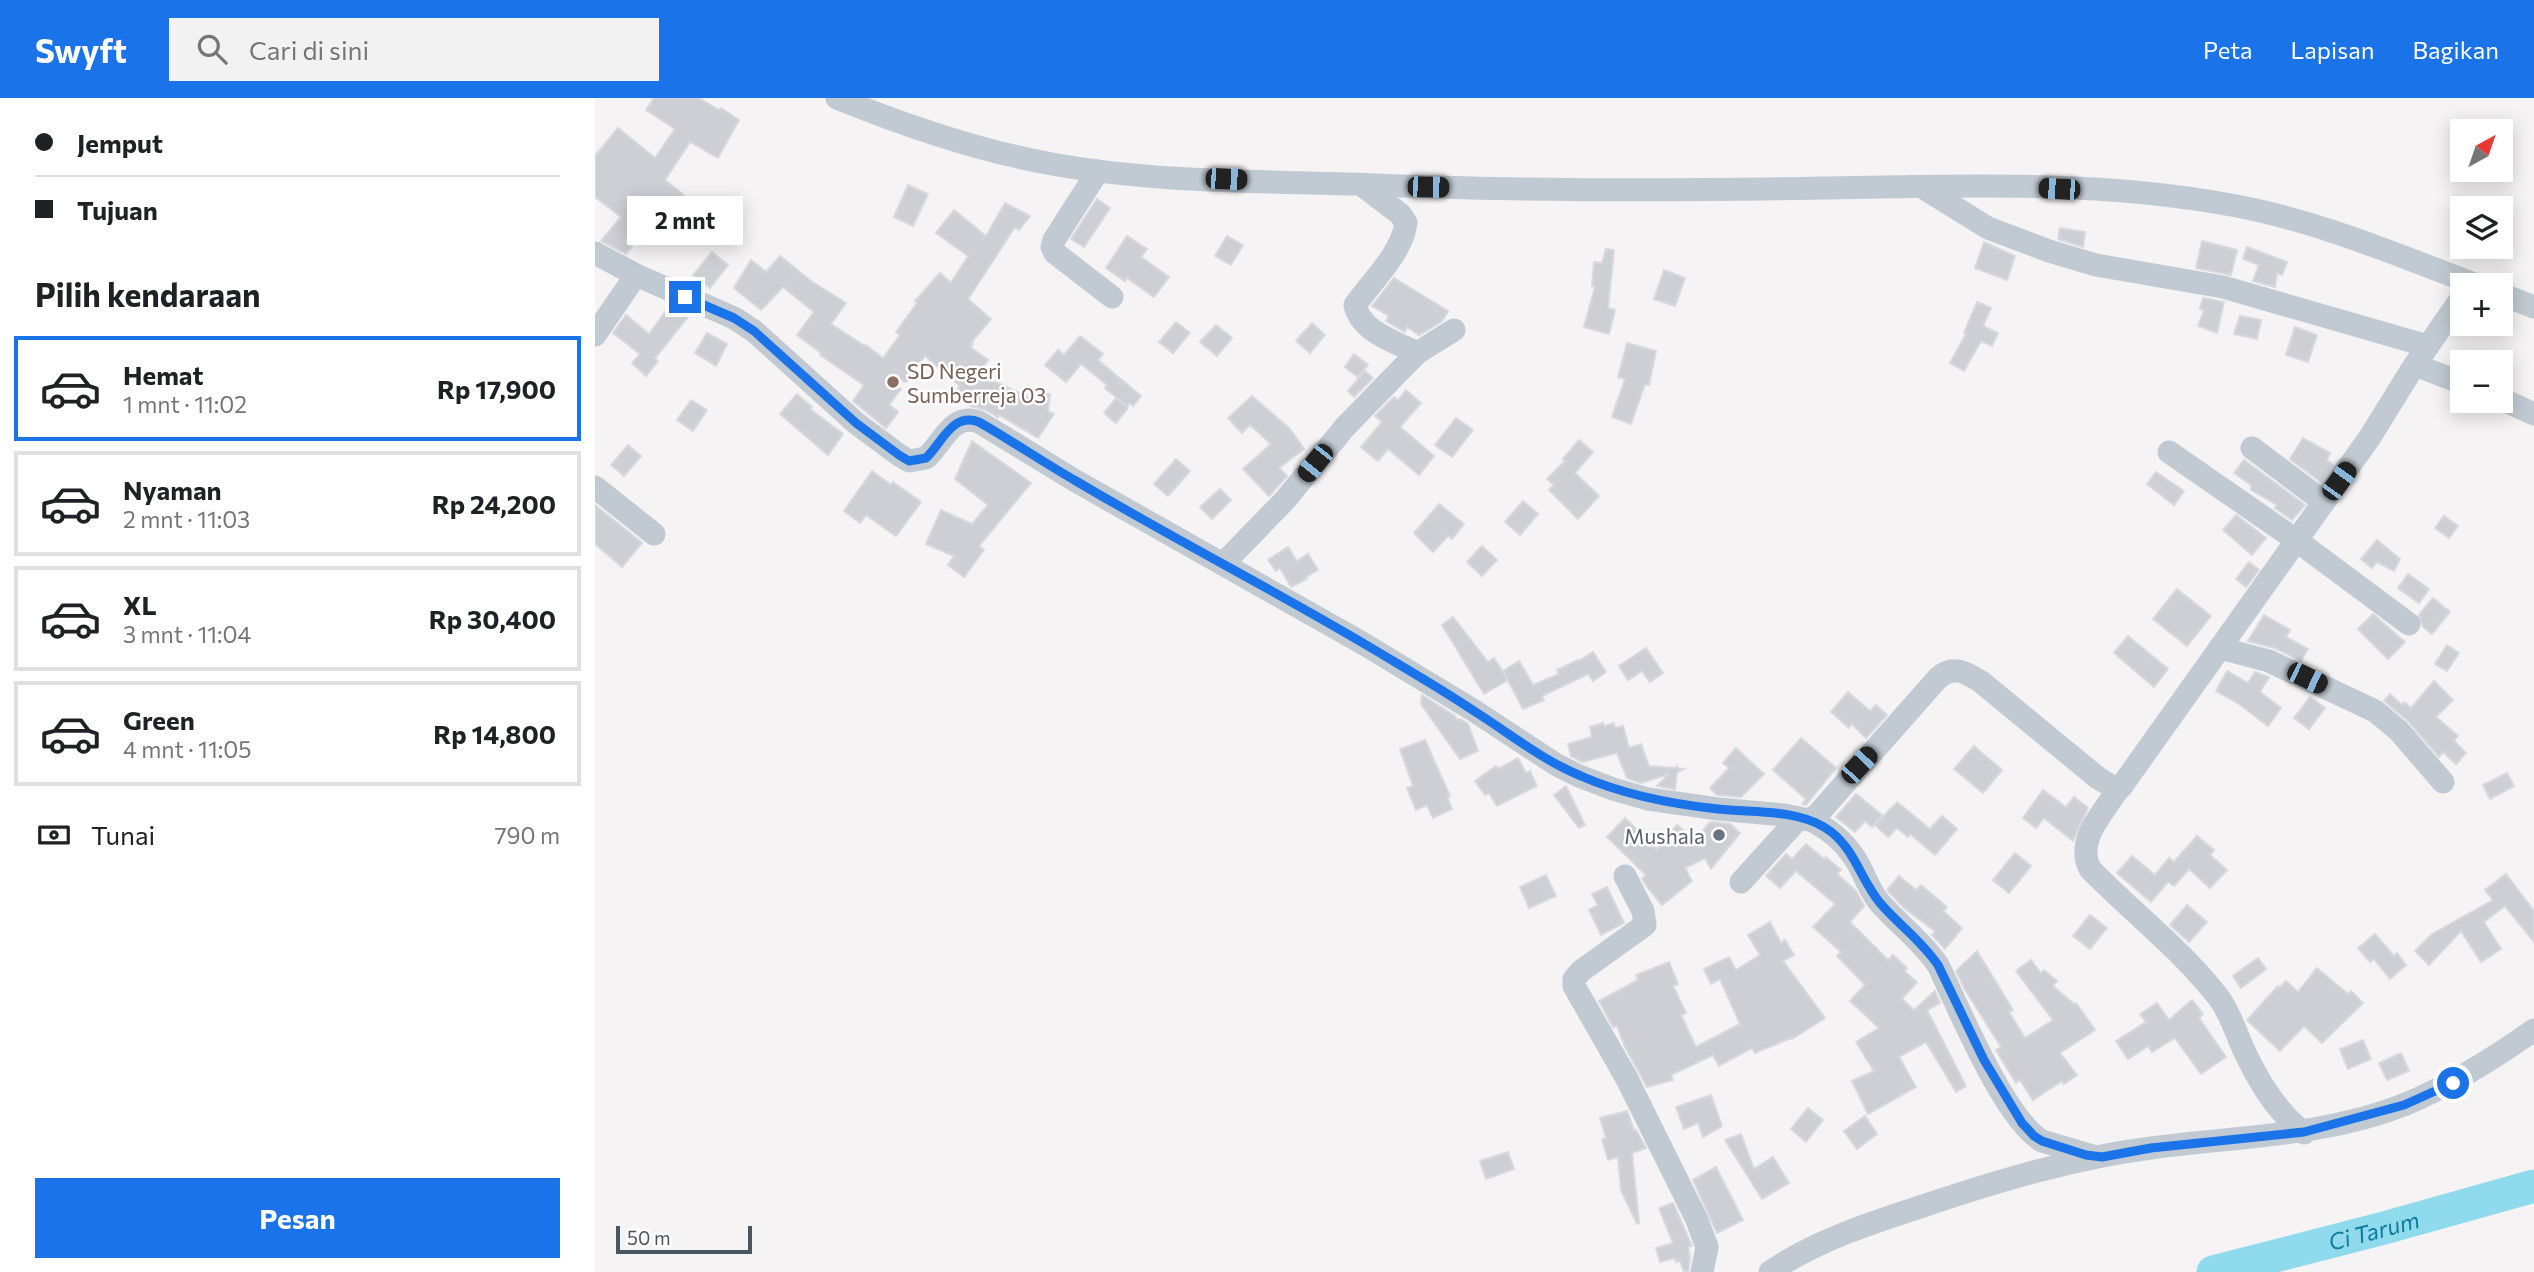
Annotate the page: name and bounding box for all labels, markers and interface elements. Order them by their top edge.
search box [169,18,659,81]
text: Swyft [35,29,127,70]
icon: search [193,30,231,68]
text: Cari di sini [249,34,369,65]
text: Peta [2203,35,2253,64]
text: Lapisan [2291,35,2374,64]
text: Bagikan [2412,35,2499,64]
north arrow [2450,119,2513,182]
map controls [2450,119,2513,413]
text: Jemput [77,127,163,158]
car [1205,168,1248,190]
car [1407,176,1450,198]
car [2038,177,2081,201]
text: Tujuan [77,194,158,225]
callout: 2 mnt [627,195,743,244]
button: layers [2450,196,2513,259]
text: 2 mnt [655,206,715,234]
button: + [2450,273,2513,336]
text: Pilih kendaraan [35,274,261,314]
route end [669,281,701,313]
button: − [2450,350,2513,413]
icon: car [39,357,102,420]
place label: SD Negeri Sumberreja 03 [907,358,1046,407]
text: Hemat [123,359,204,390]
text: Rp 17,900 [437,373,556,404]
marker: SD Negeri Sumberreja 03 [885,374,901,390]
text: 1 mnt · 11:02 [123,390,247,418]
car [1294,440,1337,486]
car [2319,458,2360,504]
icon: car [39,472,102,535]
text: Nyaman [123,474,222,505]
text: Rp 24,200 [432,488,556,519]
text: 2 mnt · 11:03 [123,505,250,533]
icon: car [39,587,102,650]
text: XL [123,589,157,620]
text: Rp 30,400 [429,603,556,634]
text: 3 mnt · 11:04 [123,620,251,648]
car [2284,659,2331,697]
icon: car [39,702,102,765]
text: Green [123,704,195,735]
text: Rp 14,800 [433,718,556,749]
text: 4 mnt · 11:05 [123,735,251,763]
car [1837,742,1882,788]
icon: cash [35,816,73,854]
text: Tunai [91,819,155,850]
text: 790 m [494,821,560,849]
place label: Mushala [1624,823,1705,848]
marker: Mushala [1711,827,1727,843]
route start [2437,1067,2469,1099]
button: Pesan [35,1178,560,1258]
water label: Ci Tarum [2325,1205,2422,1256]
scale bar [616,1223,753,1255]
text: 50 m [627,1226,671,1249]

